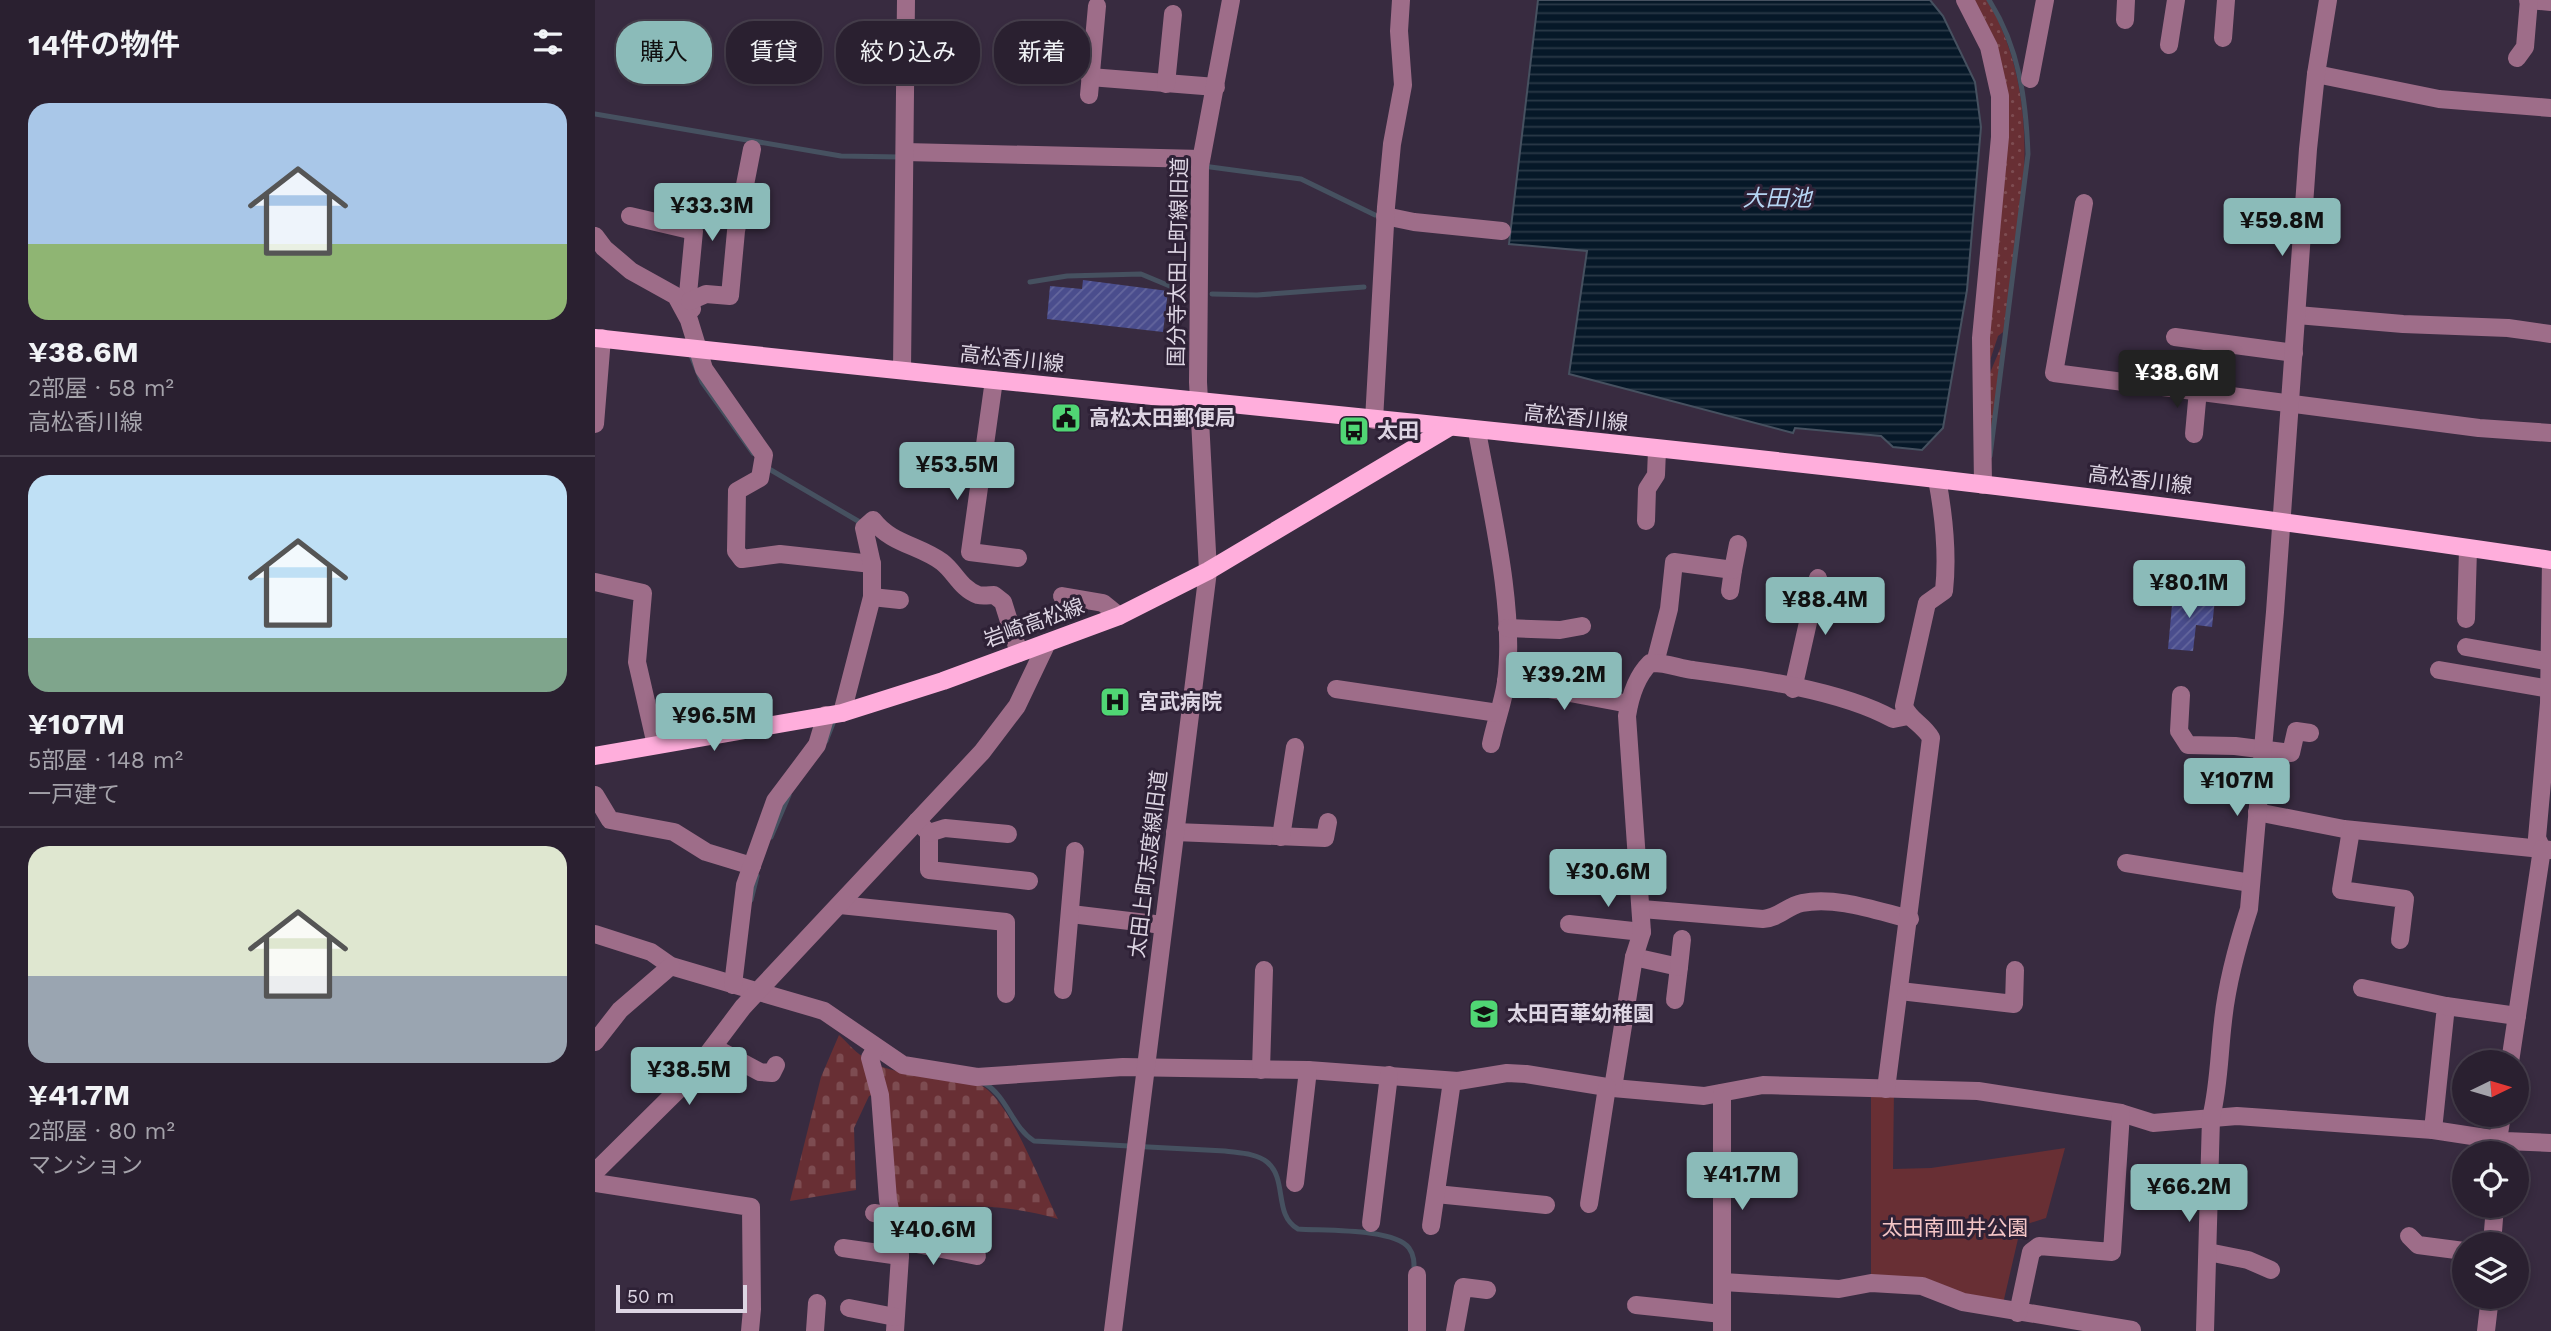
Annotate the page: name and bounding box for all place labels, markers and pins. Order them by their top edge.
pin: ¥33.3M [655,184,769,243]
pin: ¥59.8M [2225,198,2339,258]
pin: ¥38.6M [2120,350,2234,410]
public building icon: 高松太田郵便局 [1049,401,1083,435]
place label: 高松太田郵便局 [1089,405,1236,430]
bus stop icon: 太田 [1337,414,1371,448]
place label: 太田 [1377,418,1419,443]
pin: ¥53.5M [900,442,1014,502]
pin: ¥80.1M [2132,560,2246,620]
pin: ¥88.4M [1768,578,1882,637]
pin: ¥39.2M [1507,652,1621,712]
hospital icon: 宮武病院 [1098,685,1132,719]
place label: 宮武病院 [1138,689,1222,714]
pin: ¥96.5M [657,694,771,753]
pin: ¥107M [2188,758,2286,818]
pin: ¥30.6M [1551,850,1665,909]
school or university icon: 太田百華幼稚園 [1467,997,1501,1031]
place label: 太田百華幼稚園 [1507,1001,1654,1026]
pin: ¥38.5M [632,1048,746,1107]
pin: ¥41.7M [1685,1152,1799,1212]
pin: ¥66.2M [2132,1164,2246,1224]
pin: ¥40.6M [876,1208,990,1267]

